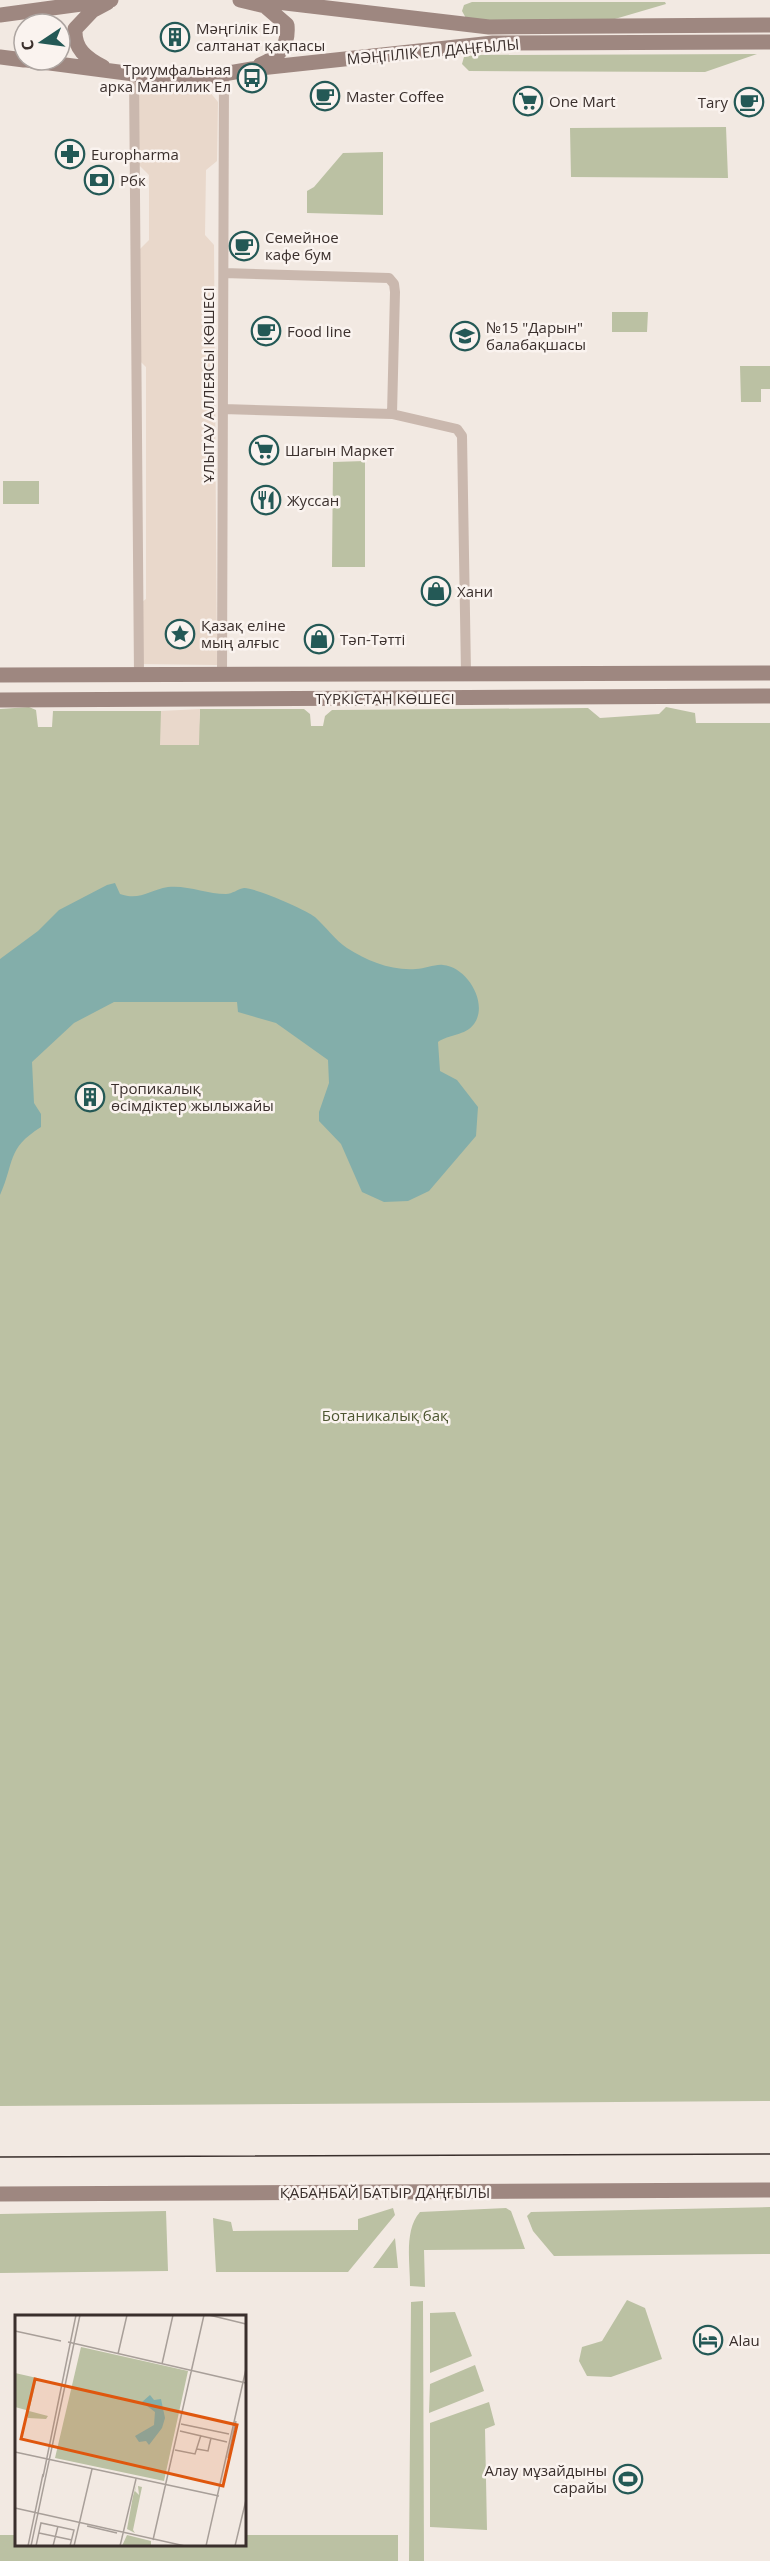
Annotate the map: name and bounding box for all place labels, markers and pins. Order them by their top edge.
place label: Мәңгілік Ел салтанат қақпасы [196,18,325,55]
building icon: Мәңгілік Ел салтанат қақпасы [159,21,191,53]
place label: Триумфальная арка Мангилик Ел [100,59,231,96]
bus stop icon: Триумфальная арка Мангилик Ел [236,62,268,94]
cafe icon: Master Coffee [309,80,341,112]
supermarket icon: One Mart [512,85,544,117]
place label: Master Coffee [346,86,444,106]
cafe icon: Tary [733,86,765,118]
place label: One Mart [549,91,616,111]
place label: Tary [698,92,728,112]
pharmacy icon: Europharma [54,138,86,170]
place label: Europharma [91,144,179,164]
bank icon: Рбк [83,164,115,196]
place label: Рбк [120,170,146,190]
place label: Семейное кафе бум [265,227,339,264]
cafe icon: Семейное кафе бум [228,230,260,262]
cafe icon: Food line [250,315,282,347]
place label: №15 "Дарын" балабақшасы [486,317,586,354]
school or university icon: №15 "Дарын" балабақшасы [449,320,481,352]
place label: Food line [287,321,351,341]
supermarket icon: Шагын Маркет [248,434,280,466]
place label: Шагын Маркет [285,440,394,460]
restaurant icon: Жуссан [250,484,282,516]
place label: Жуссан [287,490,339,510]
shop icon: Хани [420,575,452,607]
place label: Хани [457,581,493,601]
place label: Қазақ еліне мың алғыс [201,615,286,652]
place icon: Қазақ еліне мың алғыс [164,618,196,650]
shop icon: Тәп-Тәтті [303,623,335,655]
place label: Тәп-Тәтті [340,629,405,649]
place label: Тропикалық өсімдіктер жылыжайы [111,1078,274,1115]
building icon: Тропикалық өсімдіктер жылыжайы [74,1081,106,1113]
hotel icon: Alau [692,2324,724,2356]
place label: Alau [729,2330,760,2350]
place label: Алау мұзайдыны сарайы [484,2460,607,2497]
sports icon: Алау мұзайдыны сарайы [612,2463,644,2495]

